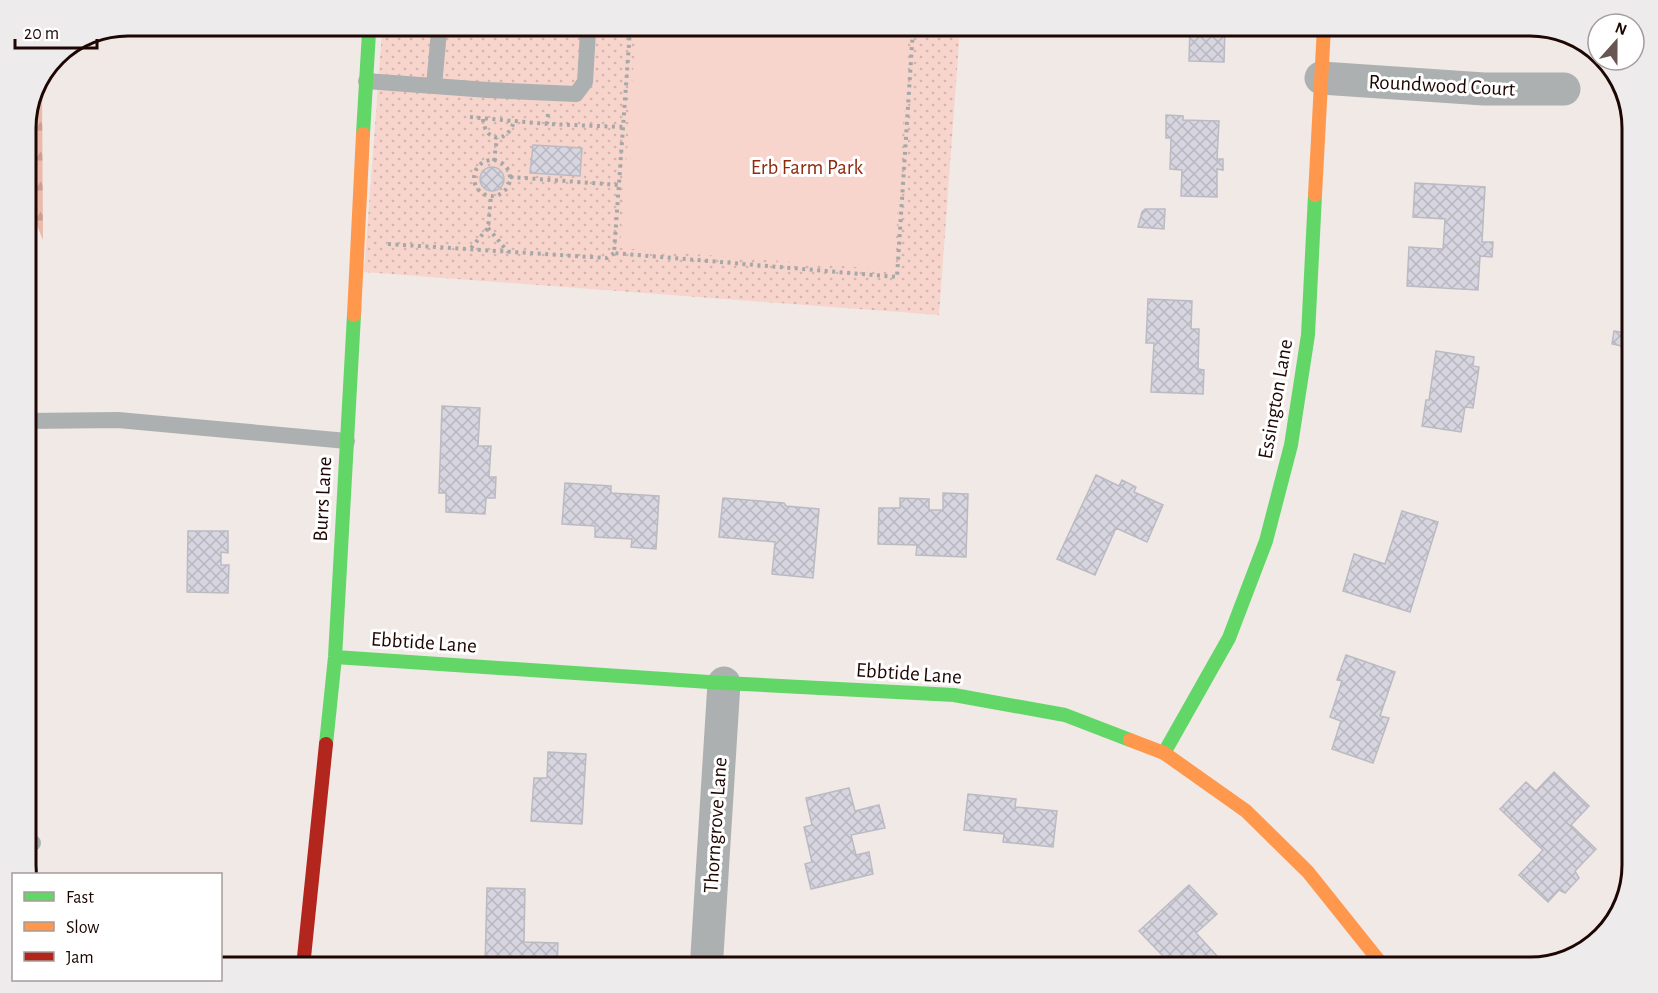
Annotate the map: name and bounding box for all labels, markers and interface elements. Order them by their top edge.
scale bar [15,12,98,50]
north arrow [1586,12,1646,72]
text: N [1613,19,1629,38]
text: 20 m [24,25,59,43]
street label: Roundwood Court [1368,71,1516,100]
park label: Erb Farm Park [751,157,864,178]
street label: Essington Lane [1255,338,1296,461]
street label: Burrs Lane [310,456,335,542]
street label: Ebbtide Lane [370,628,478,657]
street label: Ebbtide Lane [855,659,963,688]
street label: Thorngrove Lane [700,756,731,894]
legend [12,873,222,981]
text: Fast [66,889,94,907]
text: Slow [66,919,99,937]
text: Jam [66,949,94,967]

